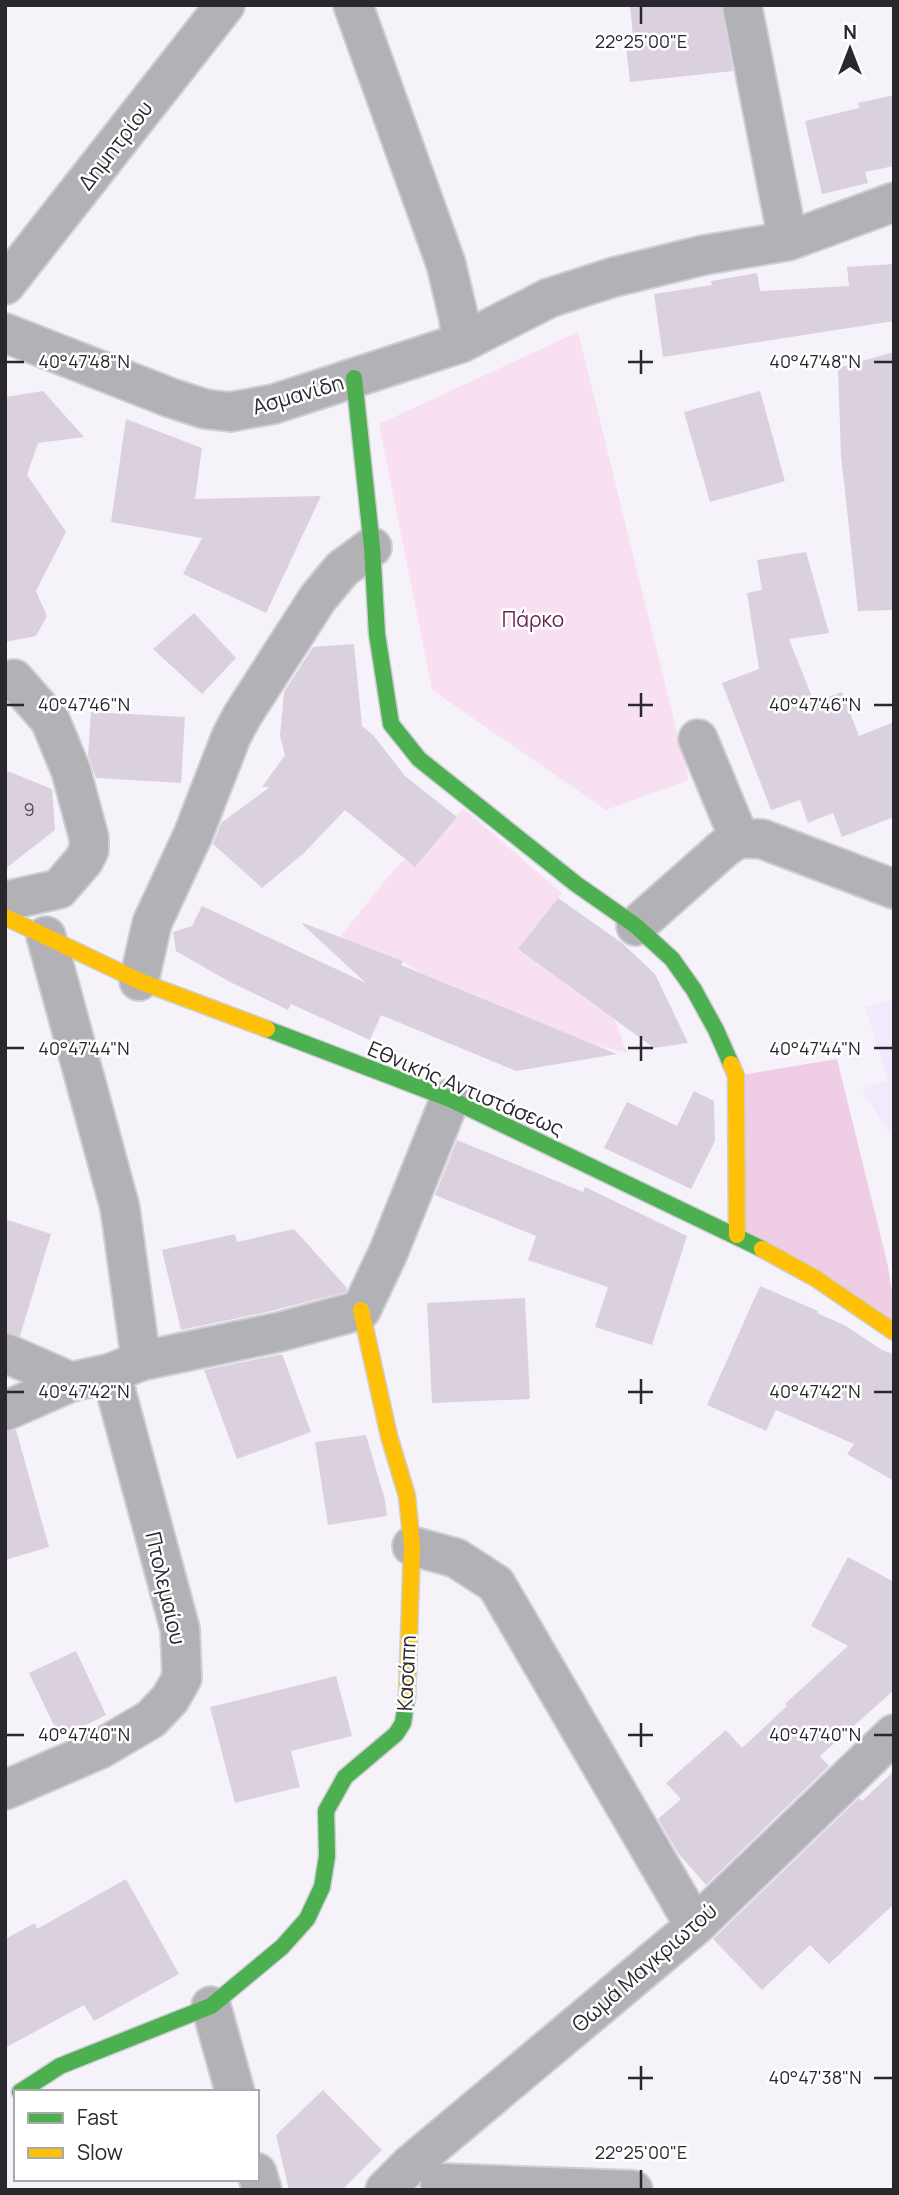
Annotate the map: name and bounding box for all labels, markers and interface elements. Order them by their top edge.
north arrow [815,14,885,84]
text: N [843,19,857,45]
text: 22°25'00"E [595,29,687,53]
street label: Δημητρίου [71,95,159,195]
text: 40°47'48"N [38,349,130,373]
text: 40°47'48"N [769,349,861,373]
street label: Ασμανίδη [249,368,347,420]
park label: Πάρκο [502,605,564,633]
text: 40°47'46"N [38,692,130,716]
text: 40°47'46"N [769,692,861,716]
house number: 9 [23,797,35,821]
street label: Εθνικής Αντιστάσεως [364,1034,568,1142]
text: 40°47'44"N [38,1036,130,1060]
text: 40°47'44"N [769,1036,861,1060]
text: 40°47'42"N [38,1379,130,1403]
text: 40°47'42"N [769,1379,861,1403]
street label: Πτολεμαίου [139,1529,193,1647]
street label: Κασάπη [390,1634,422,1712]
text: 40°47'40"N [38,1722,130,1746]
text: 40°47'40"N [769,1722,861,1746]
street label: Θωμά Μαγκριωτού [566,1896,722,2038]
text: 40°47'38"N [769,2065,861,2089]
legend [14,2090,259,2181]
text: Fast [77,2103,118,2131]
text: Slow [77,2138,123,2166]
text: 22°25'00"E [595,2140,687,2164]

